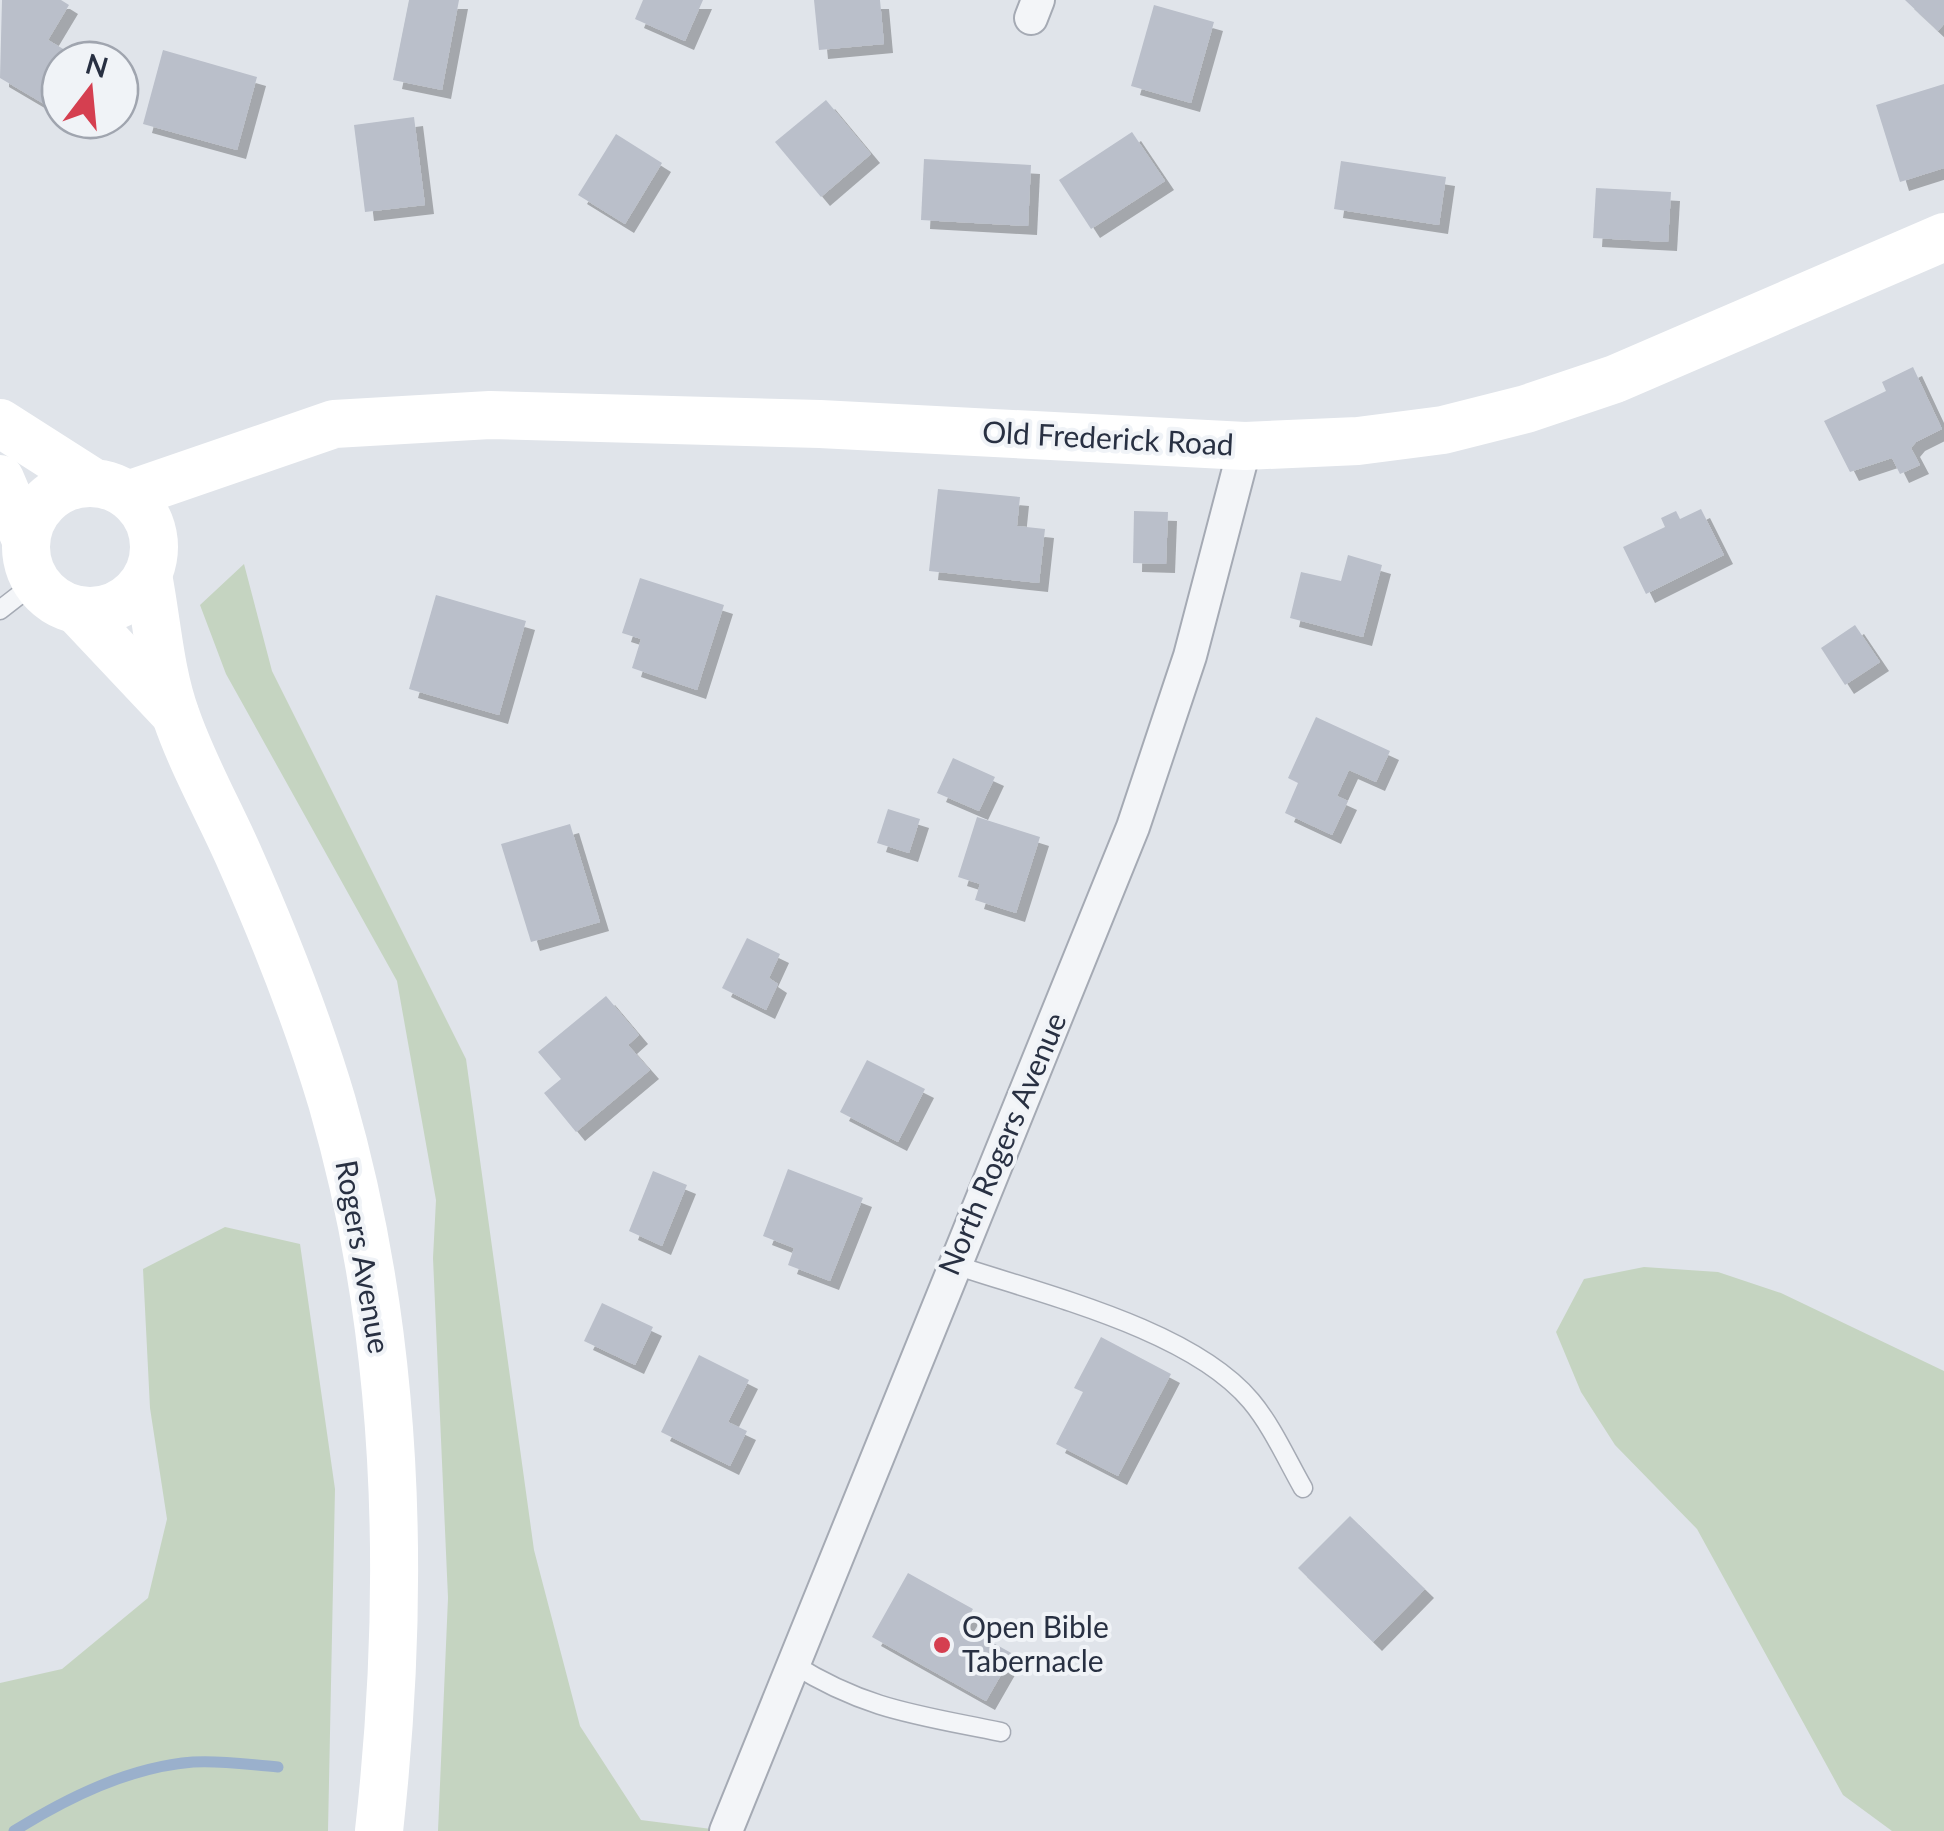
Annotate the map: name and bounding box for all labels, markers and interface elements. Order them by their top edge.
north arrow [40,40,140,140]
text: N [82,46,112,84]
street label: Old Frederick Road [981,412,1235,462]
street label: North Rogers Avenue [930,1007,1073,1280]
street label: Rogers Avenue [329,1157,399,1356]
place label: Open Bible Tabernacle [962,1608,1109,1678]
marker: Open Bible Tabernacle [931,1634,953,1656]

